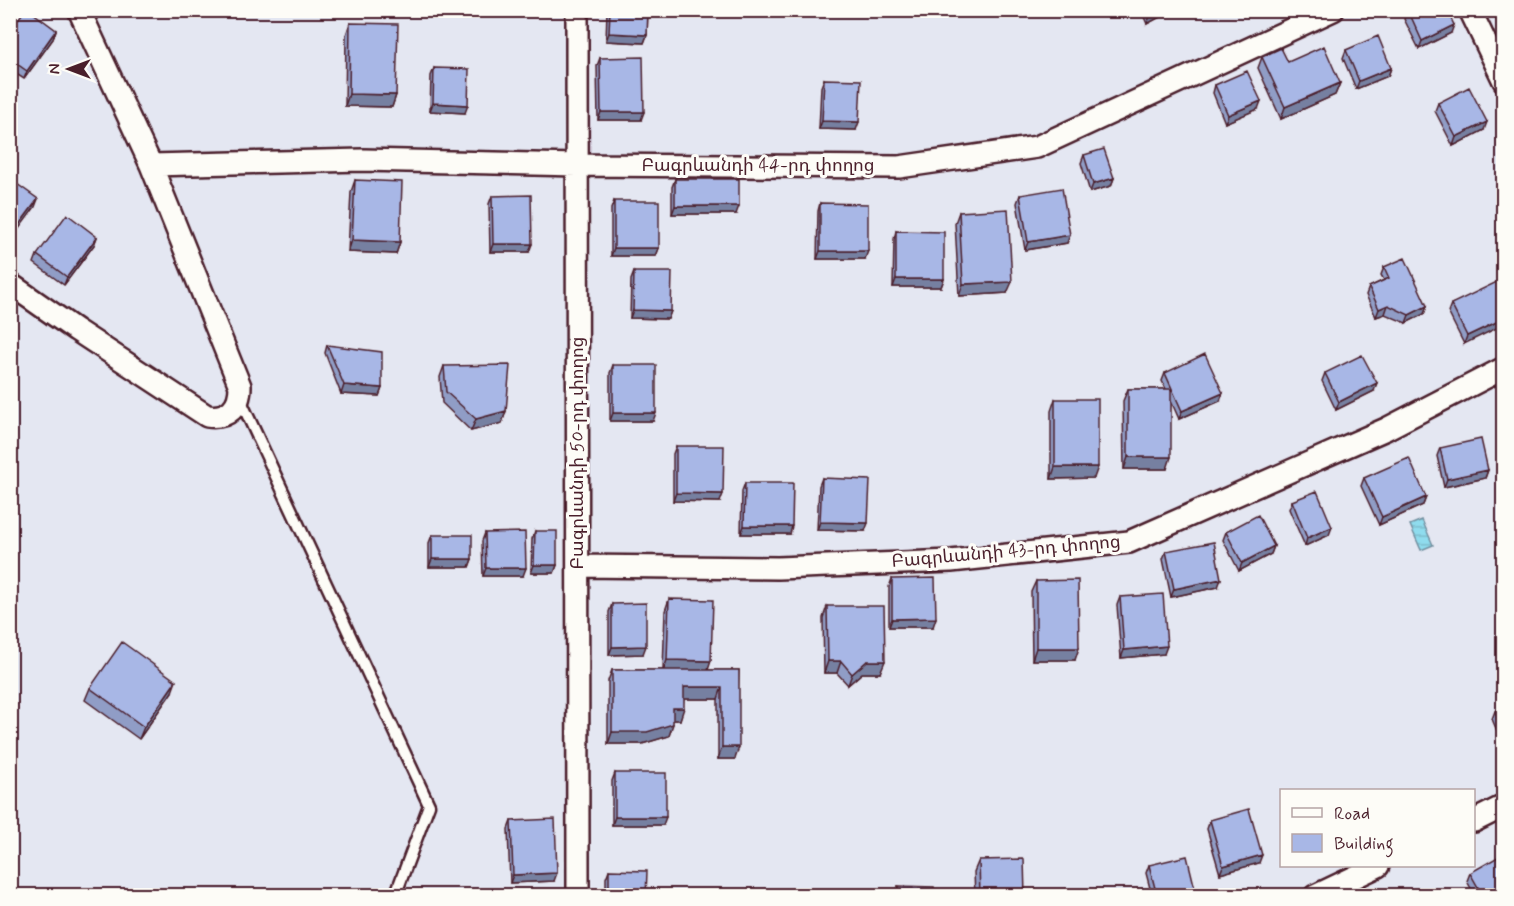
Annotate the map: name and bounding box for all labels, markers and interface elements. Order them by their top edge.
north arrow [39,39,99,99]
text: N [45,64,66,74]
street label: Բագրևանդի 44-րդ փողոց [641,154,875,178]
street label: Բագրևանդի 50-րդ փողոց [566,337,590,569]
street label: Բագրևանդի 43-րդ փողոց [890,530,1122,574]
legend [1280,789,1475,867]
text: Road [1334,802,1370,826]
text: Building [1334,832,1394,858]

